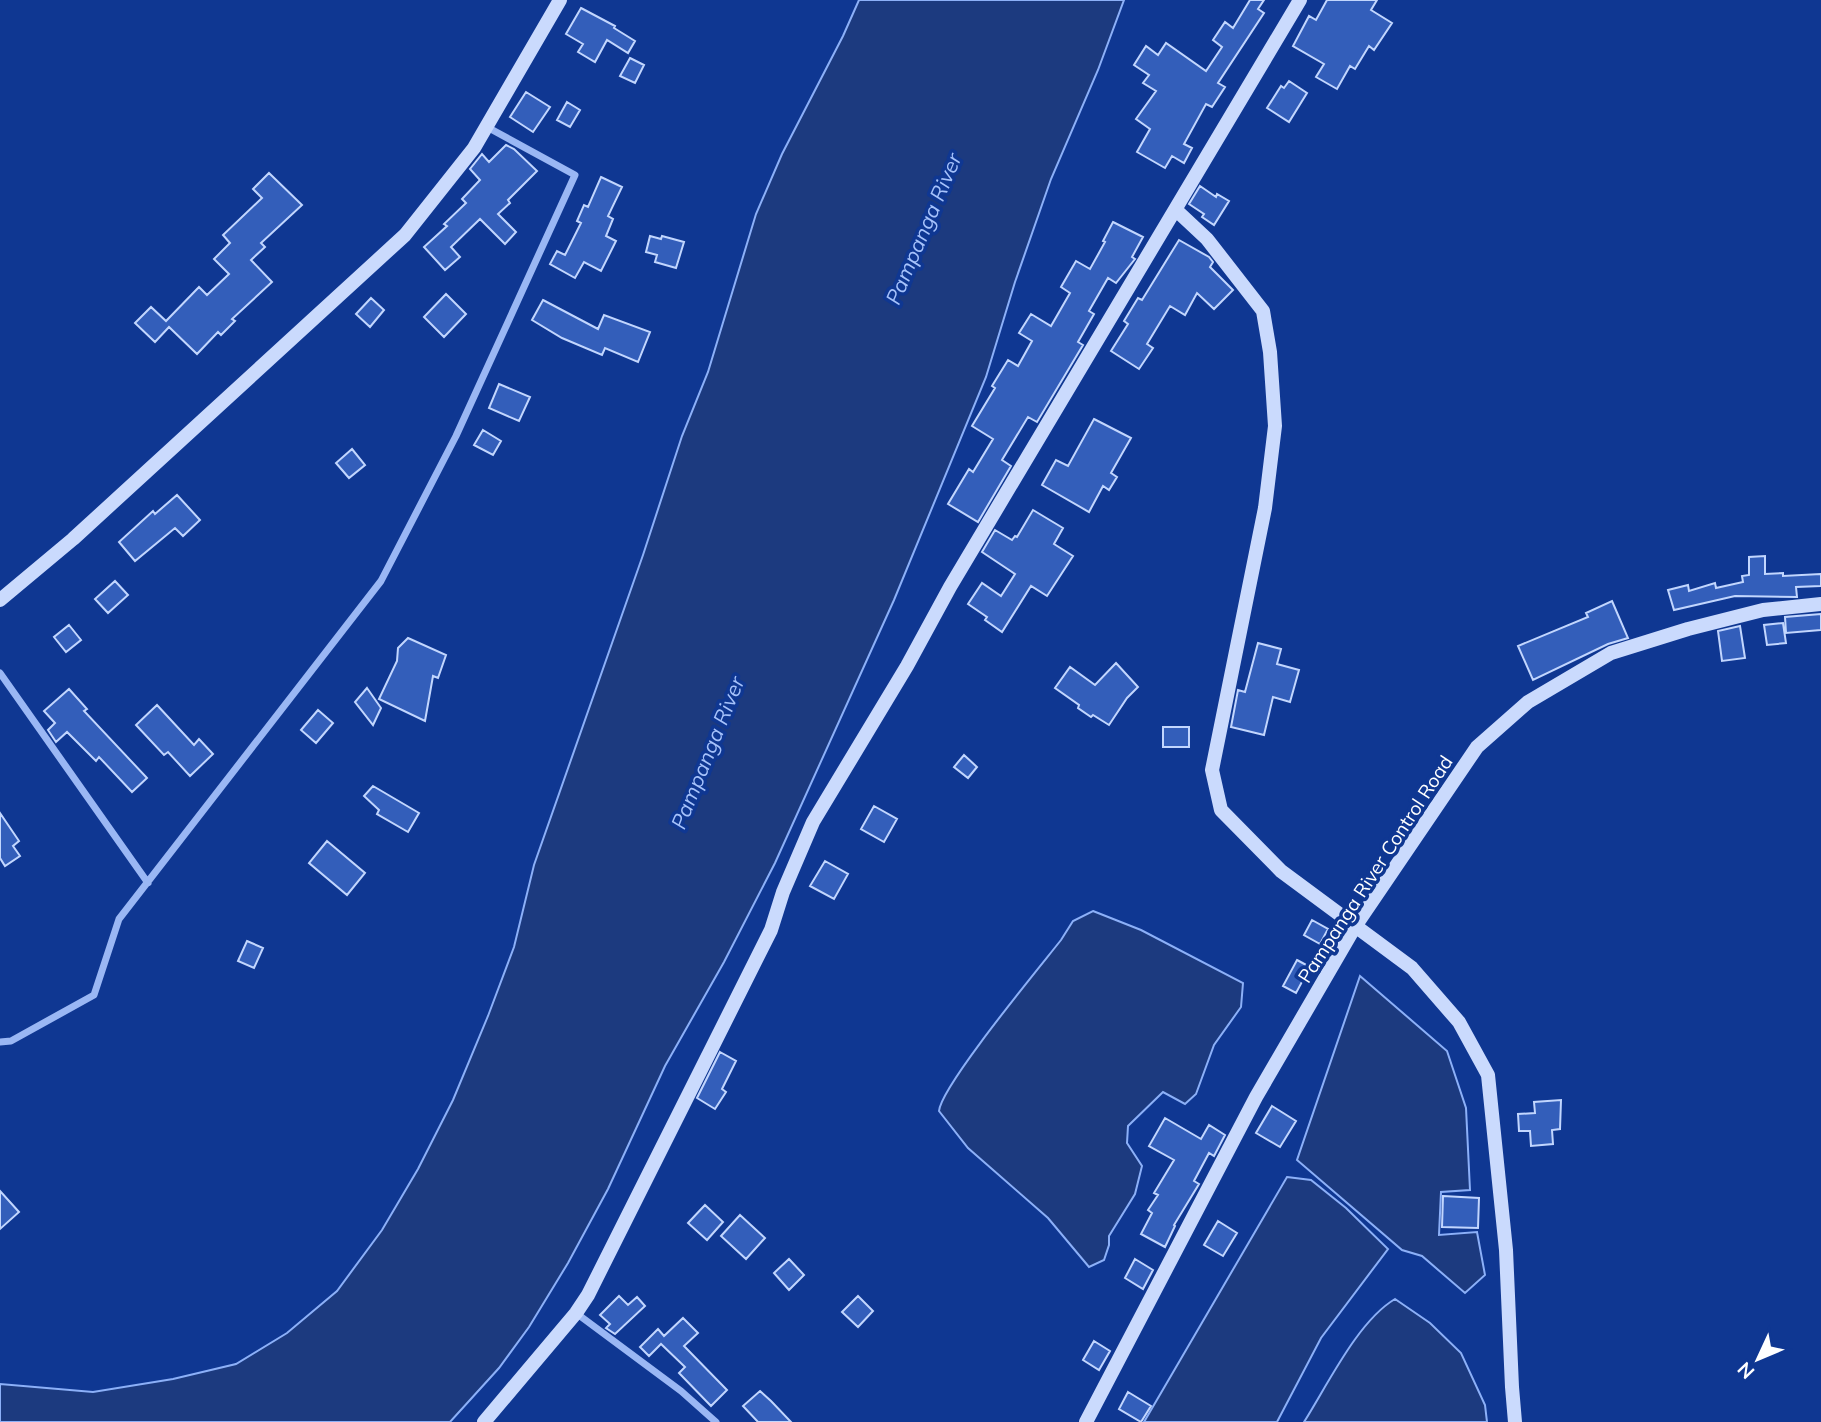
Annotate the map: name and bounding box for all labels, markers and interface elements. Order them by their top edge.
water label: Pampanga River [879,148,967,308]
water label: Pampanga River [665,671,750,833]
street label: Pampanga River Control Road [1292,751,1458,987]
north arrow [1723,1324,1793,1394]
text: N [1732,1357,1759,1384]

